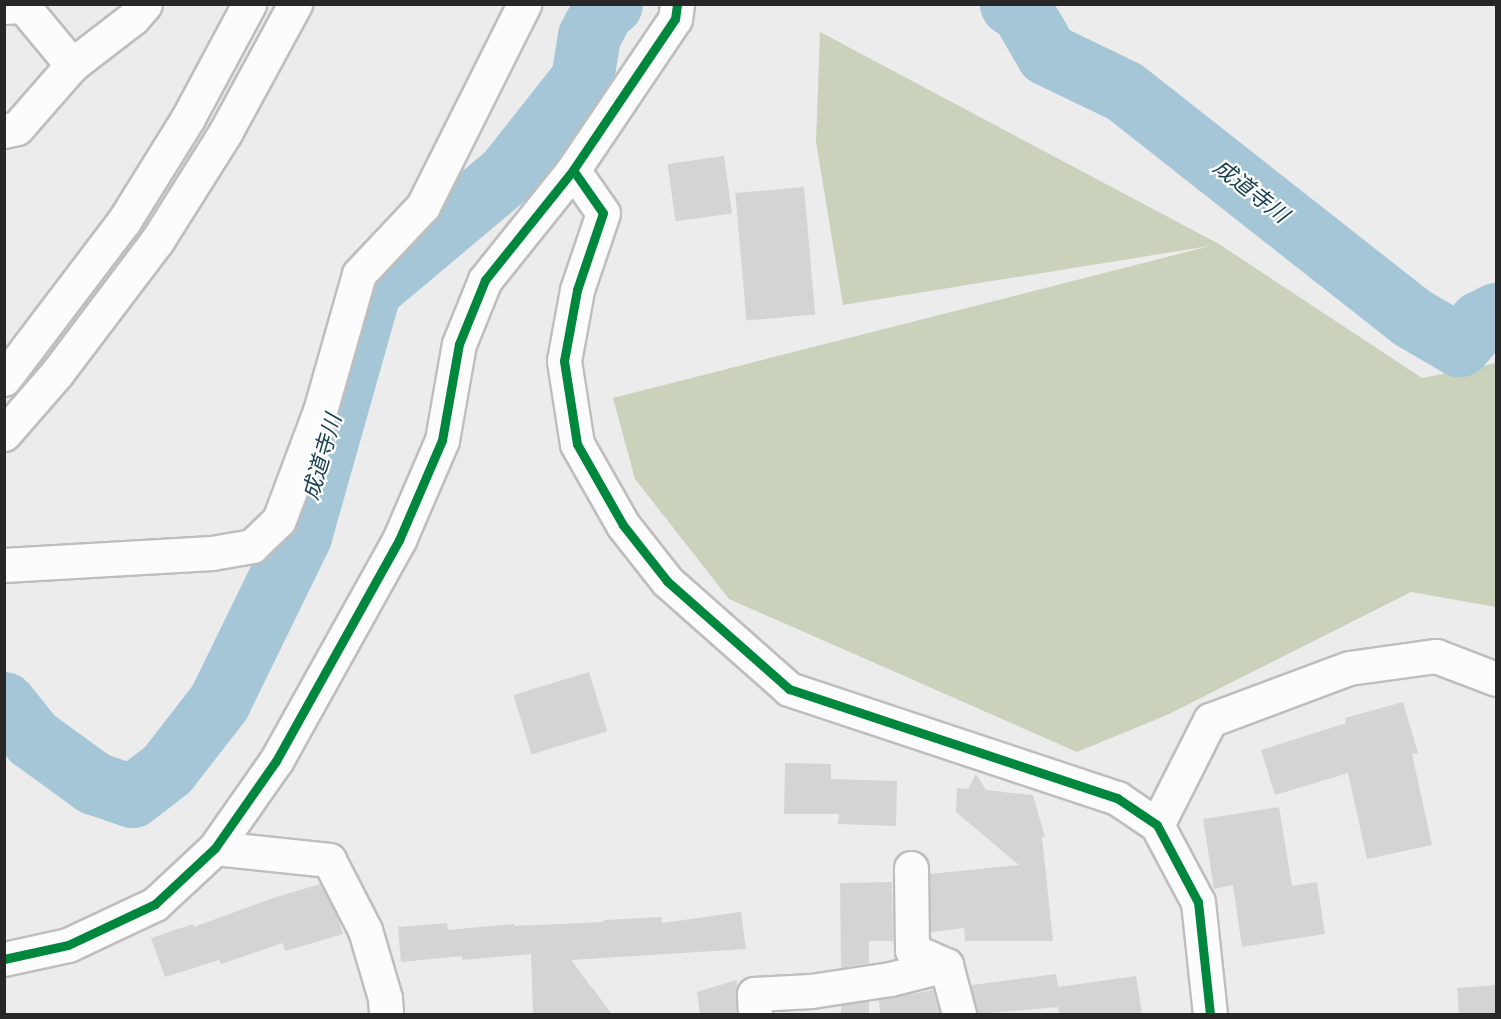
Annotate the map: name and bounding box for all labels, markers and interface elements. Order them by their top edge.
water label: 成道寺川 [1208,154,1294,228]
water label: 成道寺川 [297,411,347,503]

